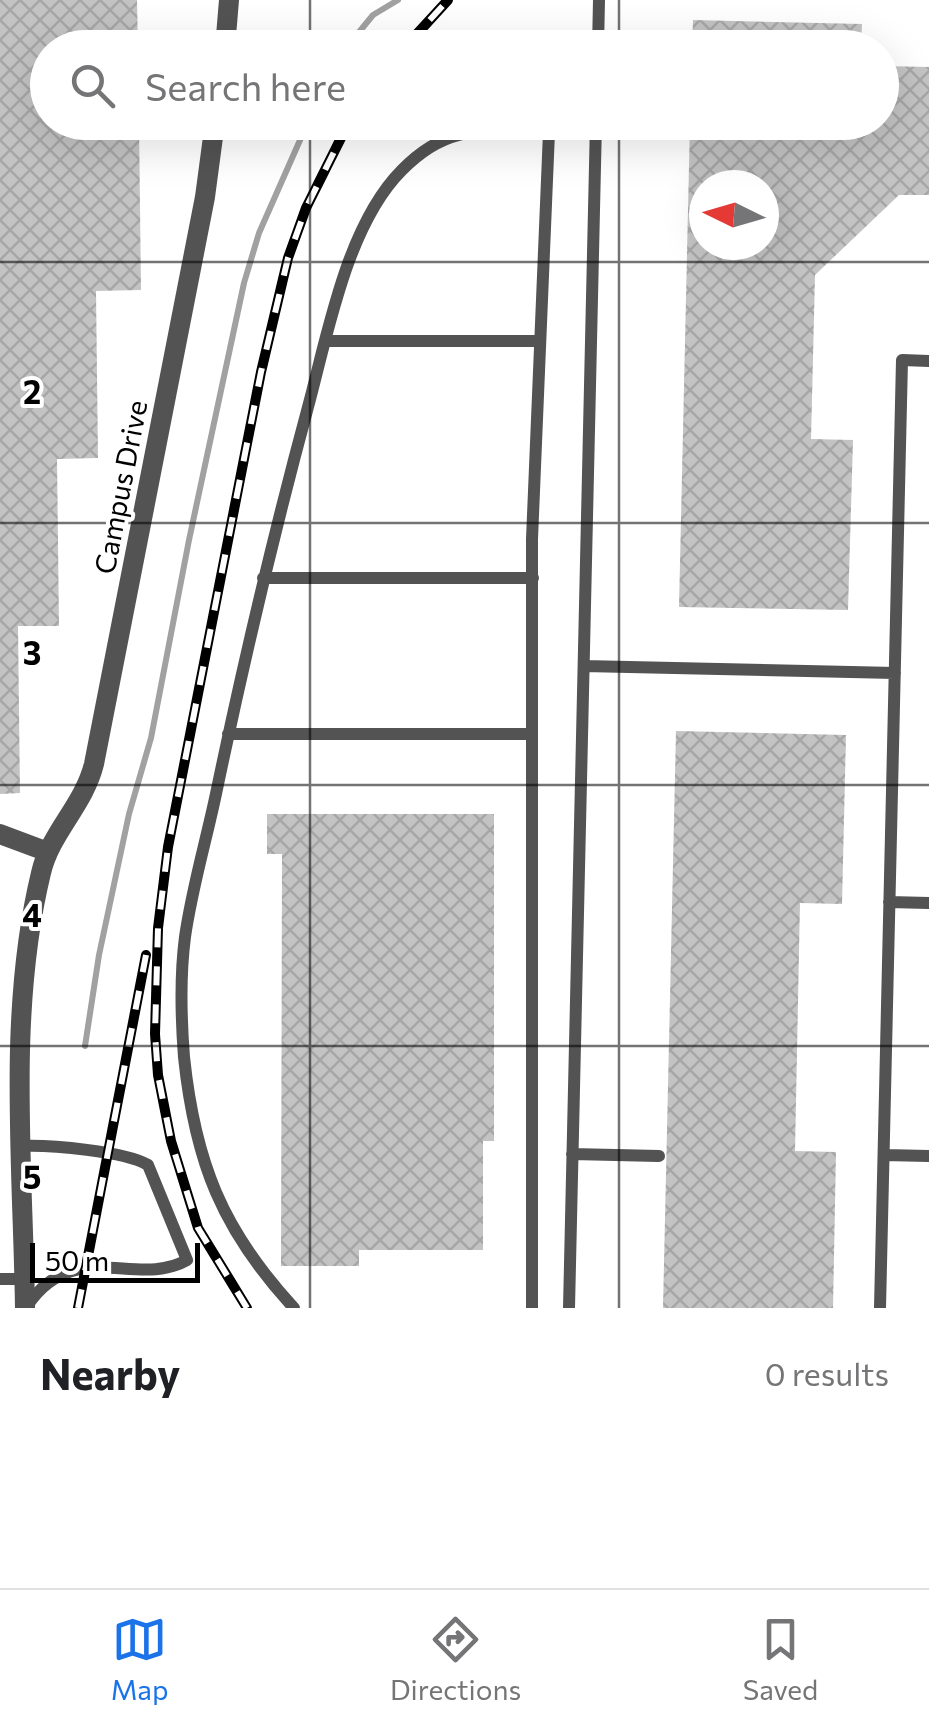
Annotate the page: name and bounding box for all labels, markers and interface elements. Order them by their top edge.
search box [30,30,899,140]
icon: search [65,58,120,113]
text: Search here [145,62,346,109]
north arrow [689,170,779,260]
text: 2 [23,371,41,411]
street label: Campus Drive [87,397,153,577]
text: 3 [23,632,41,672]
text: 4 [22,894,42,934]
text: 5 [23,1156,41,1196]
scale bar [30,1238,200,1282]
text: 50 m [45,1243,109,1277]
text: Nearby [40,1347,180,1399]
text: 0 results [765,1353,889,1393]
tab: Map [111,1612,168,1706]
tab: Directions [390,1612,521,1706]
tab: Saved [743,1612,818,1706]

